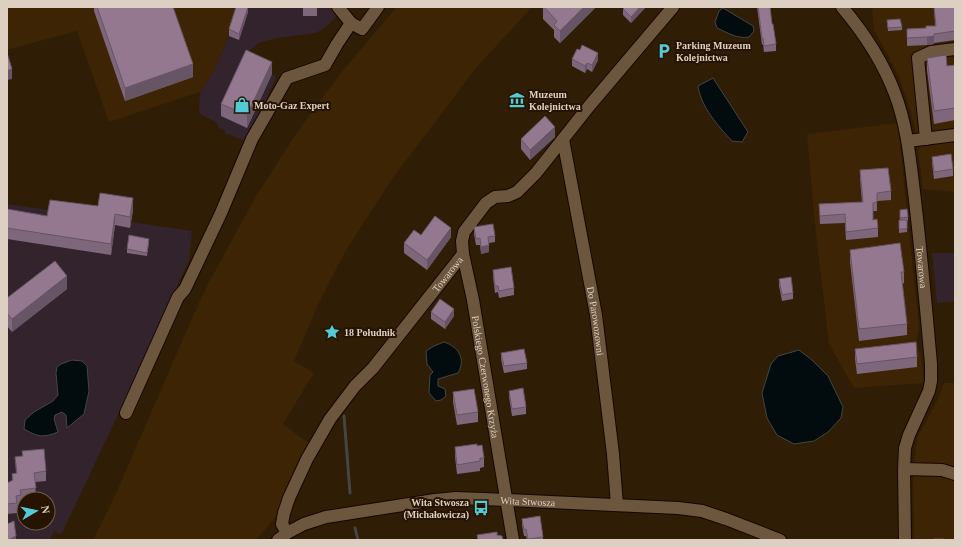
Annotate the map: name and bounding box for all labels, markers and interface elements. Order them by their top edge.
place label: Parking Muzeum Kolejnictwa [676,40,751,63]
parking icon: Parking Muzeum Kolejnictwa [655,42,673,60]
place label: Muzeum Kolejnictwa [529,89,581,112]
museum icon: Muzeum Kolejnictwa [508,91,526,109]
shop icon: Moto-Gaz Expert [233,96,251,114]
place label: Moto-Gaz Expert [254,100,330,111]
street label: Towarowa [914,246,929,289]
street label: Towarowa [430,254,465,294]
street label: Do Parowozowni [585,286,606,356]
street label: Polskiego Czerwonego Krzyża [470,315,501,440]
place icon: 18 Południk [323,323,341,341]
place label: 18 Południk [344,327,396,338]
north arrow [16,491,56,531]
street label: Wita Stwosza [500,495,556,508]
place label: Wita Stwosza (Michałowicza) [403,497,469,521]
bus stop icon: Wita Stwosza (Michałowicza) [472,499,490,517]
text: N [39,505,52,514]

